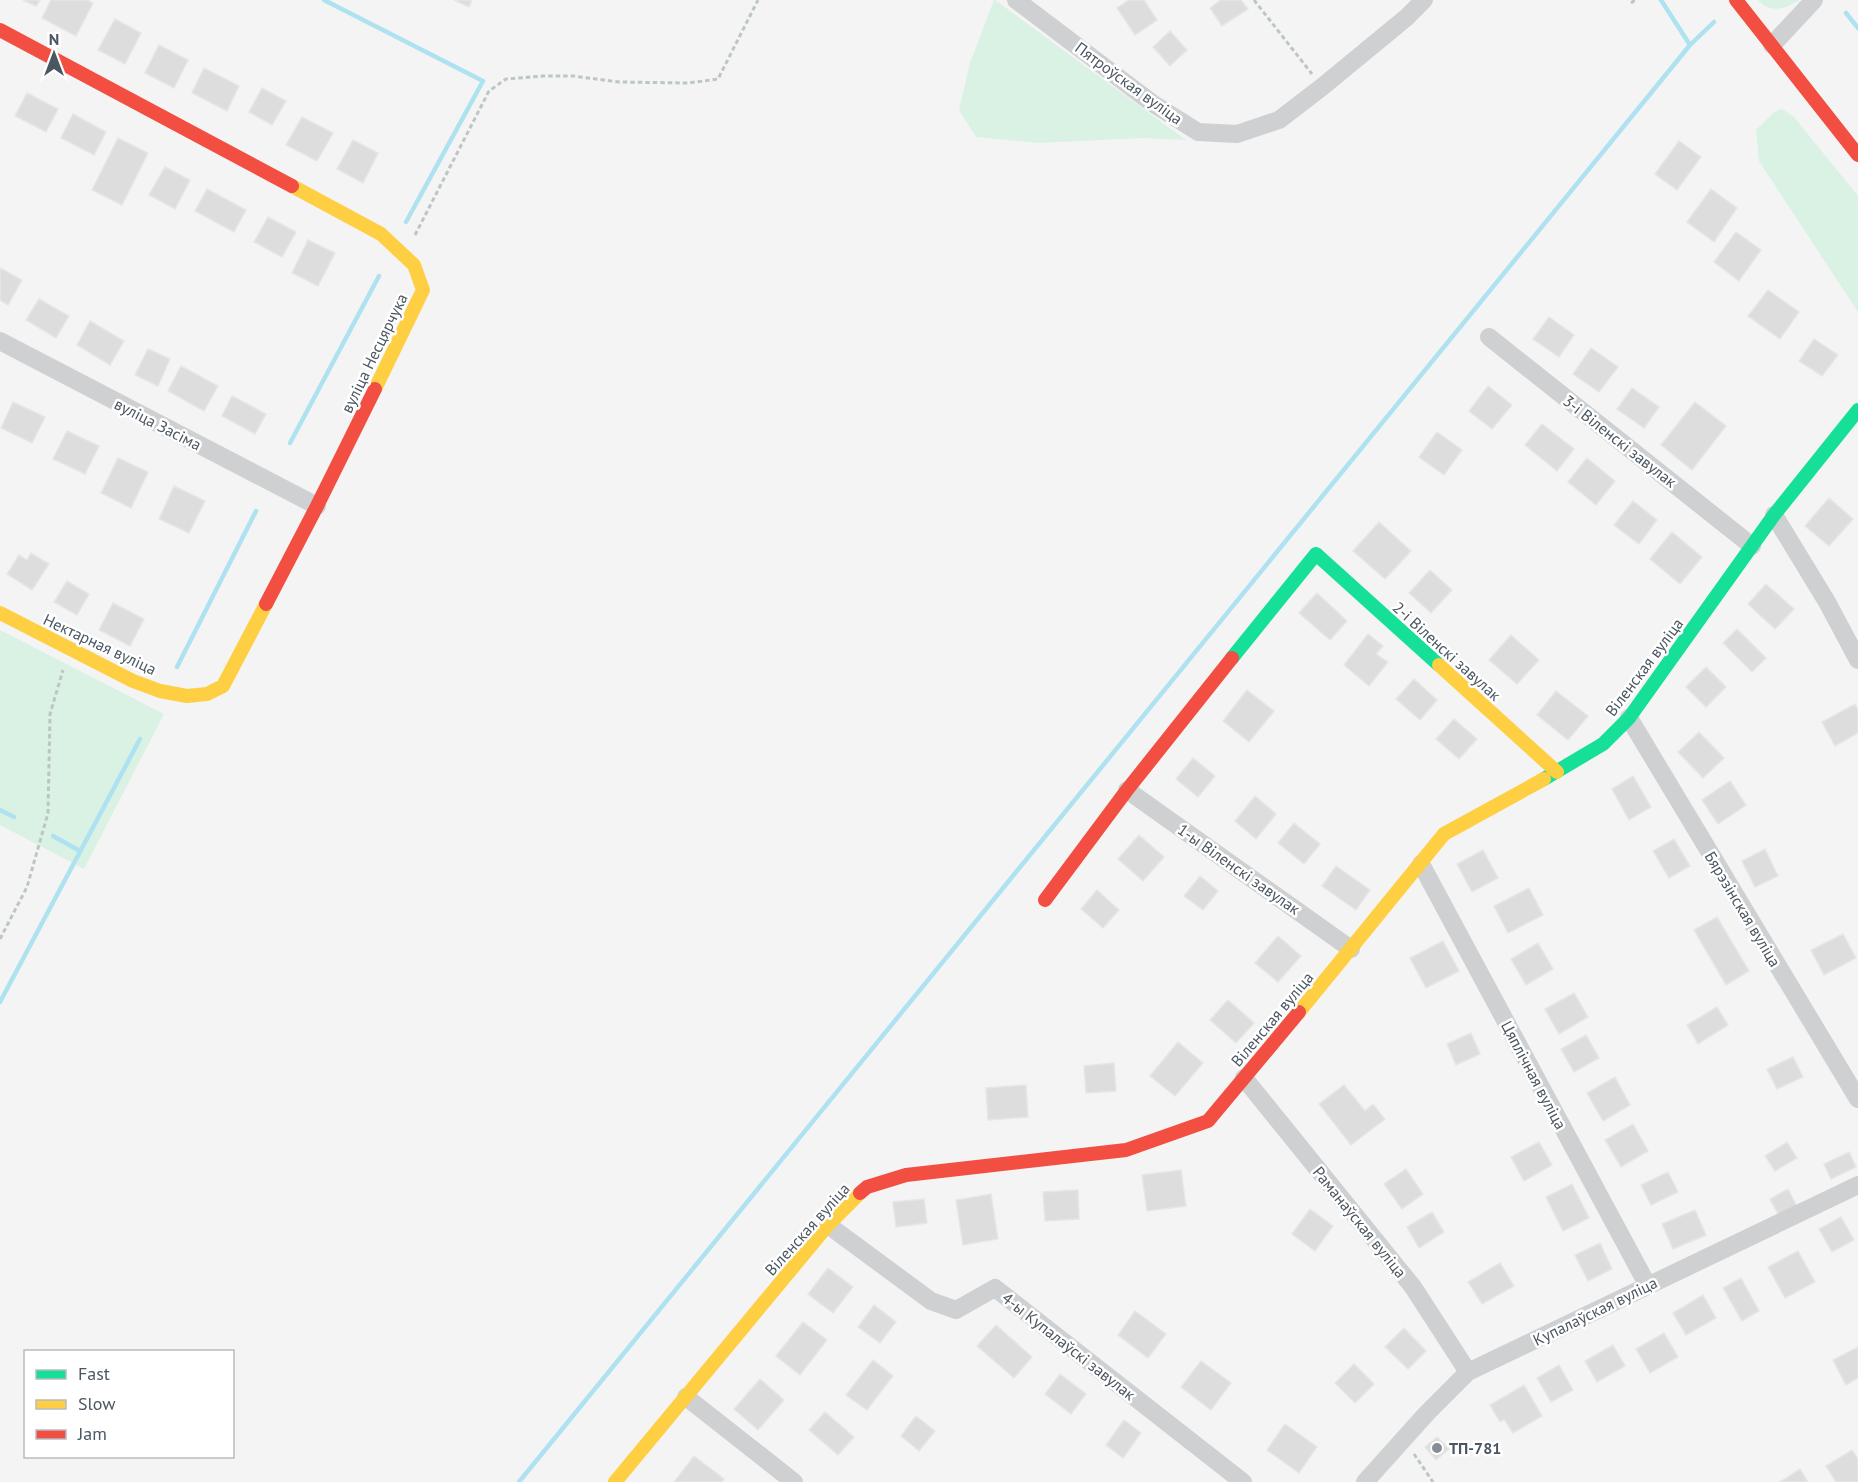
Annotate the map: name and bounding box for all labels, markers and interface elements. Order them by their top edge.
north arrow [24,24,84,84]
text: N [49,29,59,49]
street label: Пятроўская вуліца [1071,37,1187,129]
street label: вуліца Несцярчука [336,290,412,416]
street label: 3-і Віленскі завулак [1559,390,1681,492]
street label: вуліца Засіма [111,394,205,454]
street label: 2-і Віленскі завулак [1389,597,1506,705]
street label: Нектарная вуліца [40,609,160,679]
street label: Віленская вуліца [1601,614,1687,720]
street label: 1-ы Віленскі завулак [1174,819,1304,919]
street label: Бярэзінская вуліца [1701,848,1785,970]
street label: Віленская вуліца [1227,968,1317,1070]
street label: Цяплічная вуліца [1497,1017,1571,1133]
street label: Раманаўская вуліца [1309,1162,1411,1282]
street label: Віленская вуліца [760,1179,854,1279]
street label: Купалаўская вуліца [1530,1272,1660,1350]
street label: 4-ы Купалаўскі завулак [998,1288,1140,1404]
legend [24,1350,234,1458]
text: Fast [78,1362,110,1385]
text: Slow [78,1392,116,1415]
text: Jam [77,1422,107,1445]
place label: ТП-781 [1449,1438,1501,1458]
marker: ТП-781 [1430,1441,1444,1455]

